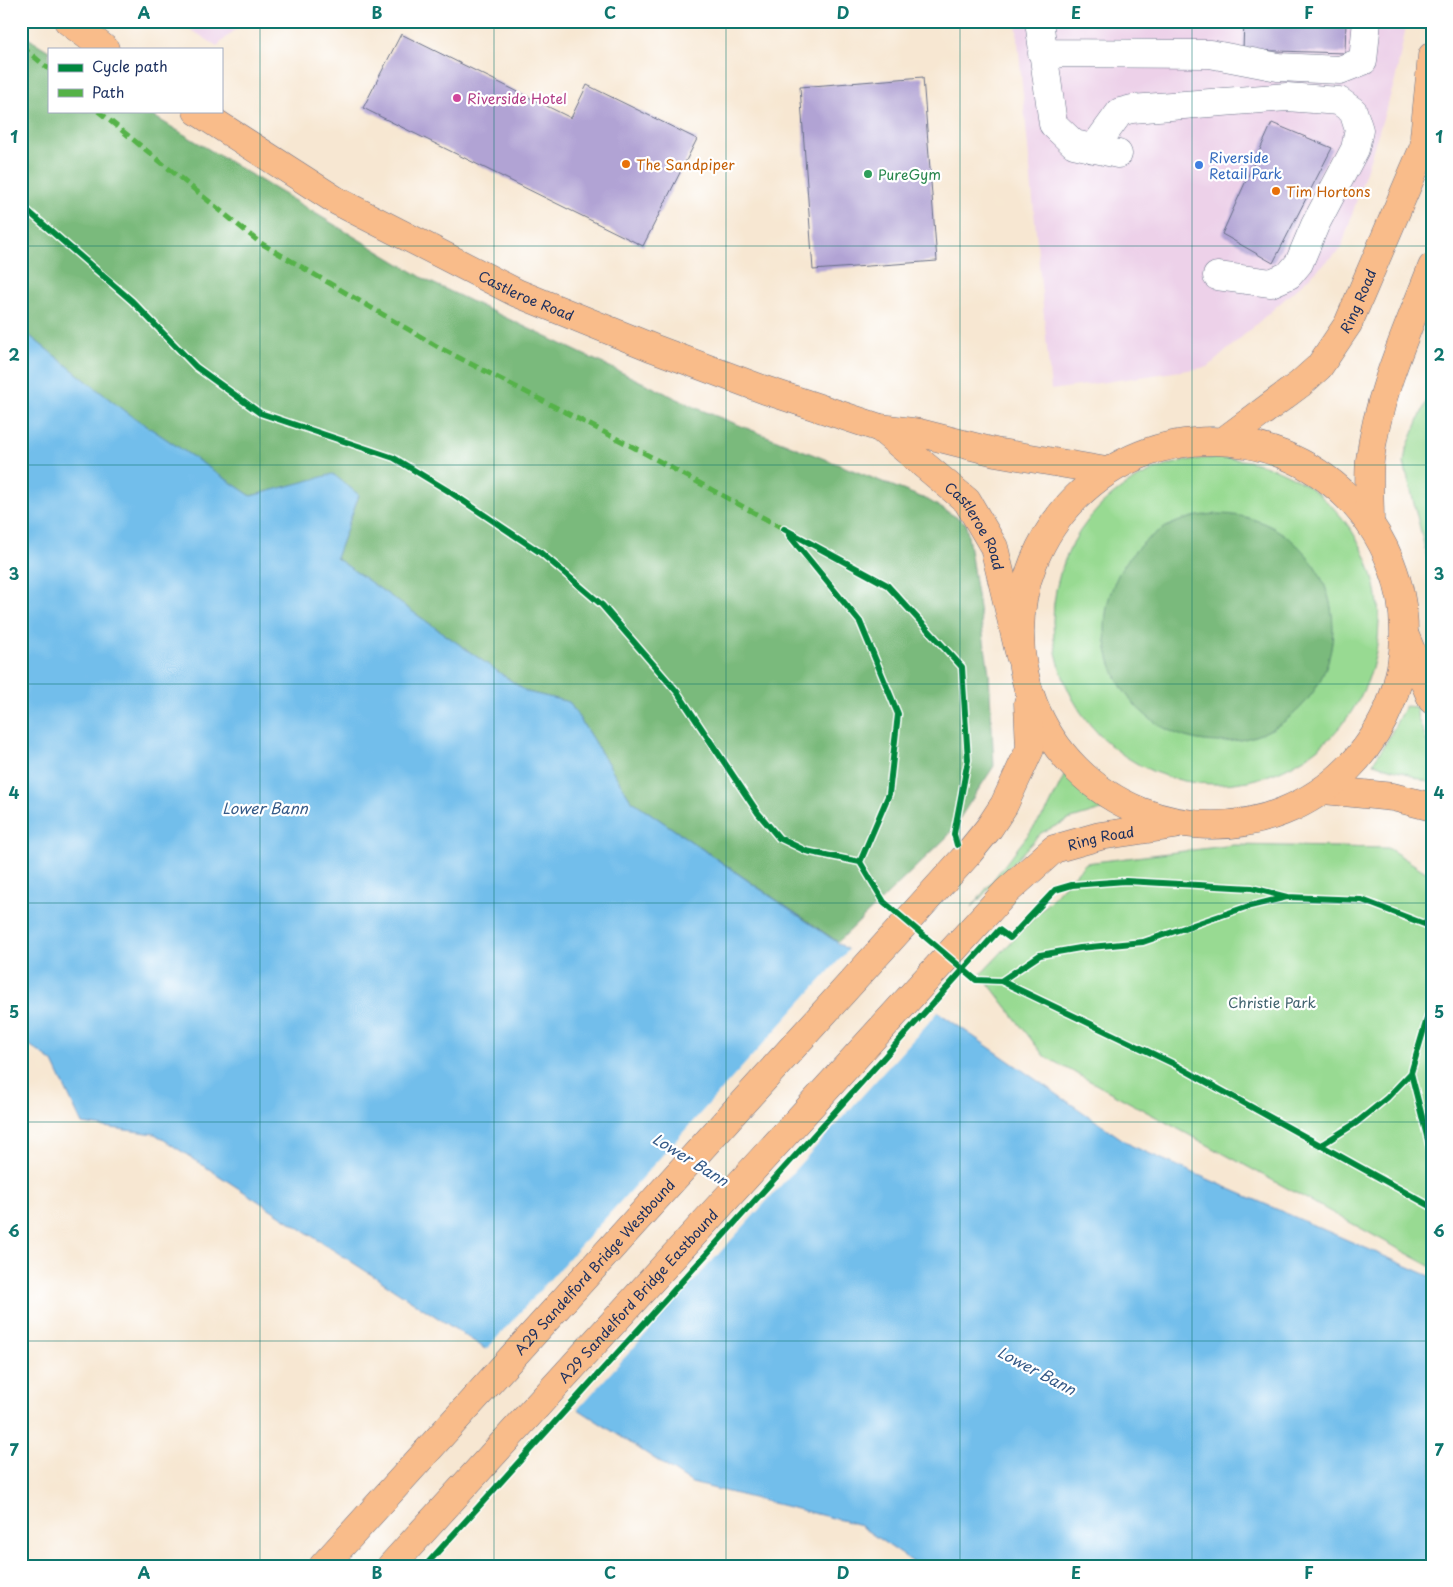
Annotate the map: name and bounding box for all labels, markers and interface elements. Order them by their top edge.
text: A [138,0,151,24]
text: B [372,0,383,24]
text: C [604,0,616,24]
text: D [837,0,849,24]
text: E [1071,0,1081,24]
text: F [1304,0,1314,24]
legend [48,48,222,112]
text: Cycle path [92,54,168,77]
text: Path [92,80,124,103]
place label: Riverside Hotel [467,88,567,109]
marker: Riverside Hotel [451,92,463,104]
text: 1 [10,124,18,148]
text: 1 [1435,124,1443,148]
place label: Riverside Retail Park [1209,147,1283,184]
place label: The Sandpiper [636,154,735,175]
marker: The Sandpiper [620,158,632,170]
marker: Riverside Retail Park [1193,159,1205,171]
place label: PureGym [878,164,941,185]
marker: PureGym [862,168,874,180]
place label: Tim Hortons [1286,181,1370,202]
marker: Tim Hortons [1270,185,1282,197]
street label: Castleroe Road [475,265,577,326]
street label: Ring Road [1334,266,1381,337]
text: 2 [8,342,20,366]
text: 2 [1433,342,1445,366]
street label: Castleroe Road [940,476,1010,572]
text: 3 [9,561,19,585]
text: 3 [1434,561,1444,585]
text: 4 [9,780,20,804]
text: 4 [1434,780,1445,804]
water label: Lower Bann [222,796,309,819]
street label: Ring Road [1065,821,1136,855]
park label: Christie Park [1228,992,1316,1013]
text: 5 [9,999,19,1023]
text: 5 [1434,999,1444,1023]
water label: Lower Bann [649,1127,734,1192]
street label: A29 Sandelford Bridge Westbound [509,1174,679,1359]
street label: A29 Sandelford Bridge Eastbound [553,1204,722,1387]
text: 6 [8,1218,20,1242]
text: 6 [1433,1218,1445,1242]
water label: Lower Bann [994,1340,1081,1401]
text: 7 [9,1437,19,1461]
text: 7 [1434,1437,1444,1461]
text: A [138,1560,151,1584]
text: B [372,1560,383,1584]
text: C [604,1560,616,1584]
text: D [837,1560,849,1584]
text: E [1071,1560,1081,1584]
text: F [1304,1560,1314,1584]

